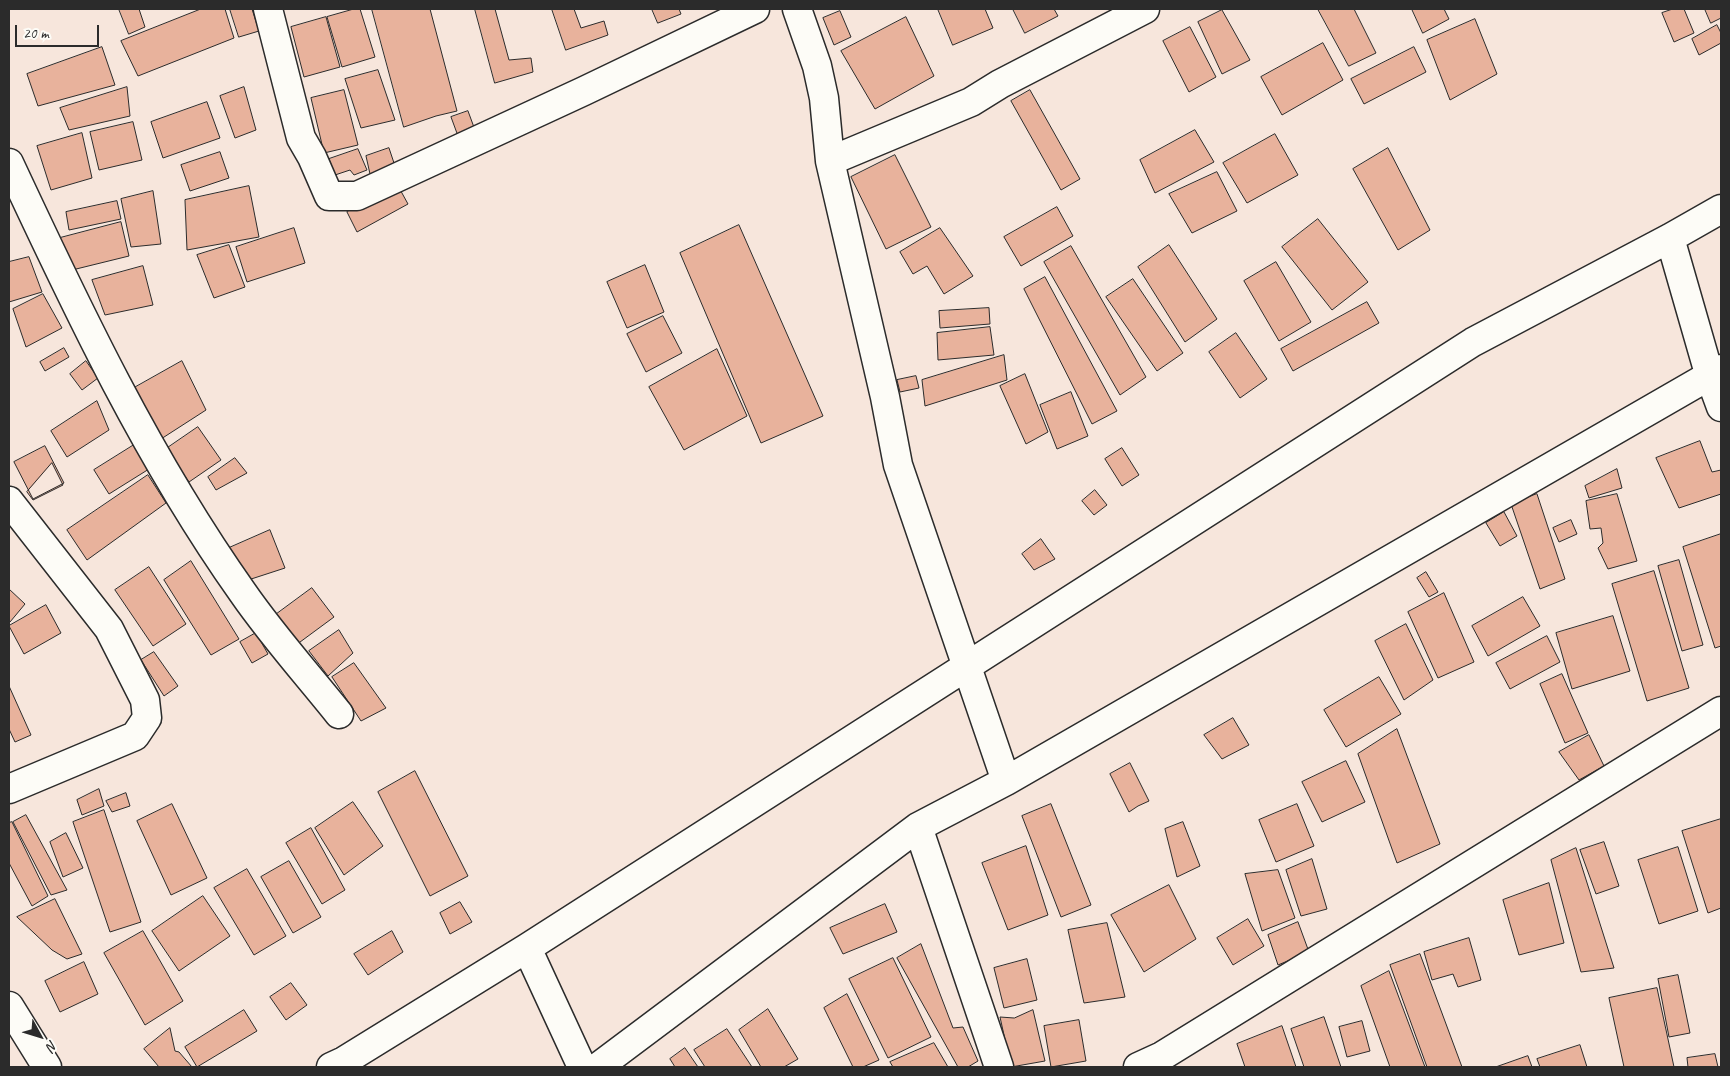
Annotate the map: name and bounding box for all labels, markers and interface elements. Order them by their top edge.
scale bar [18,15,101,47]
text: 20 m [23,24,49,43]
north arrow [15,1011,65,1061]
text: N [43,1037,61,1054]

